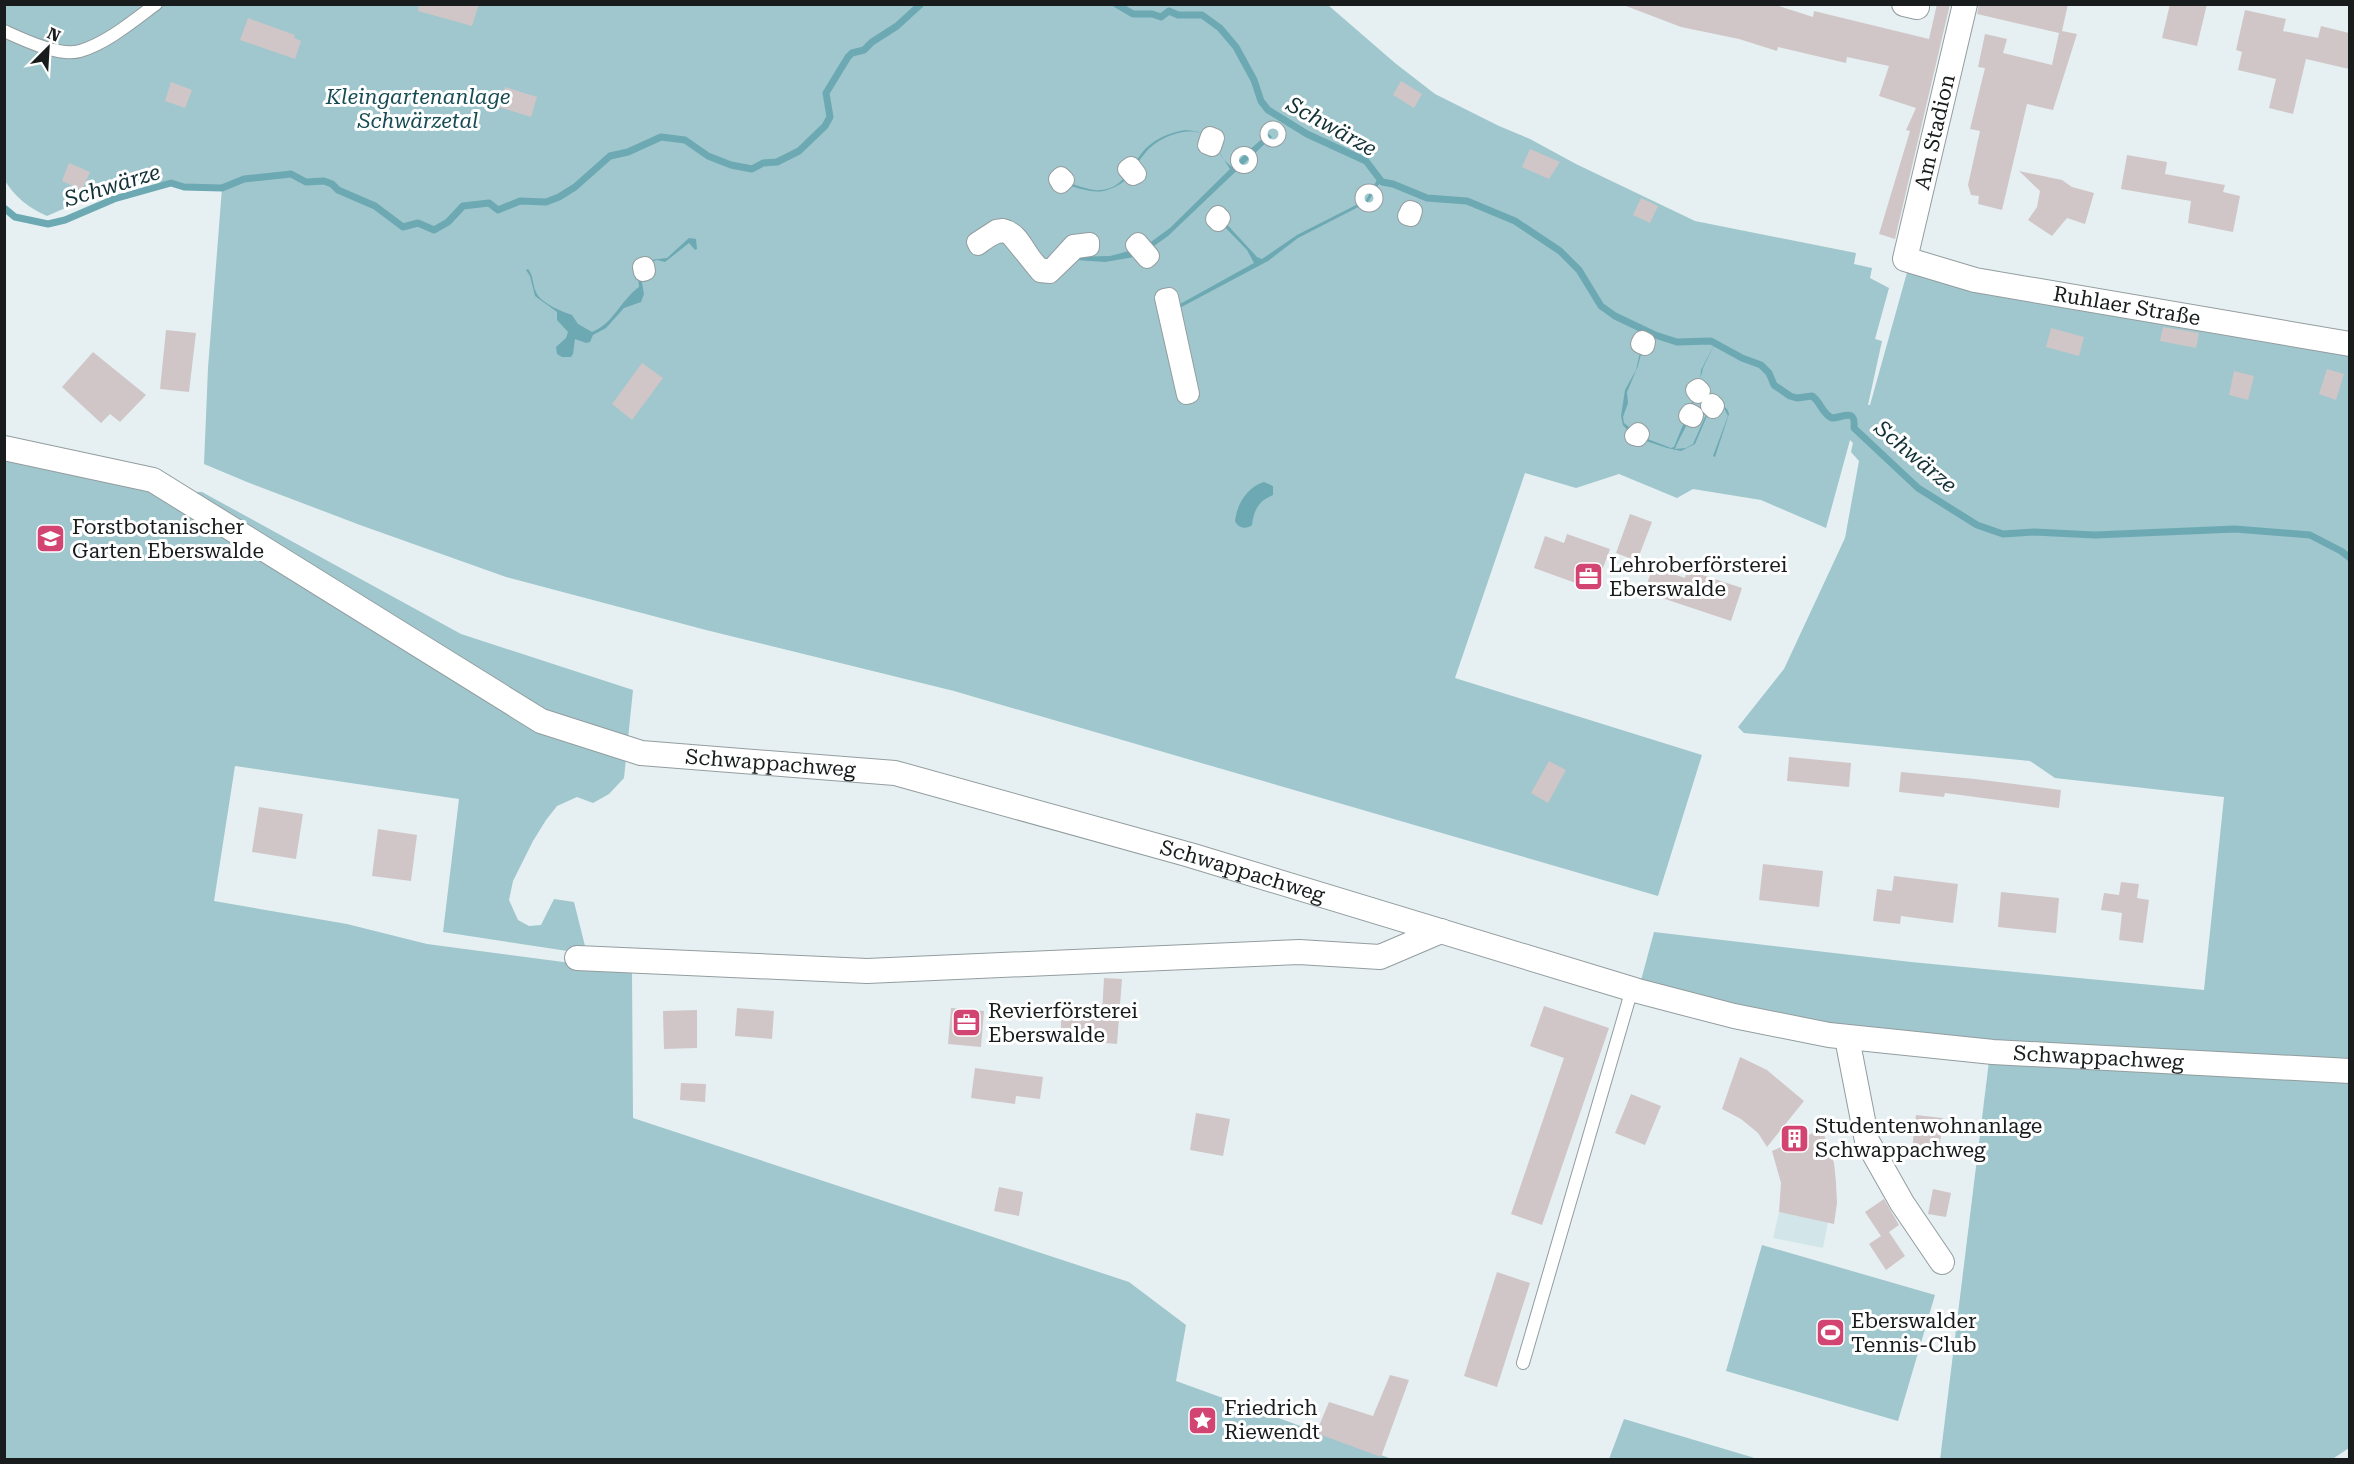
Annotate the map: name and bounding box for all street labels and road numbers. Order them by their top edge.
street label: Am Stadion [1910,72,1960,192]
street label: Ruhlaer Straße [2051,282,2202,330]
street label: Schwappachweg [684,745,857,782]
street label: Schwappachweg [1157,835,1328,907]
street label: Schwappachweg [2013,1041,2185,1074]

